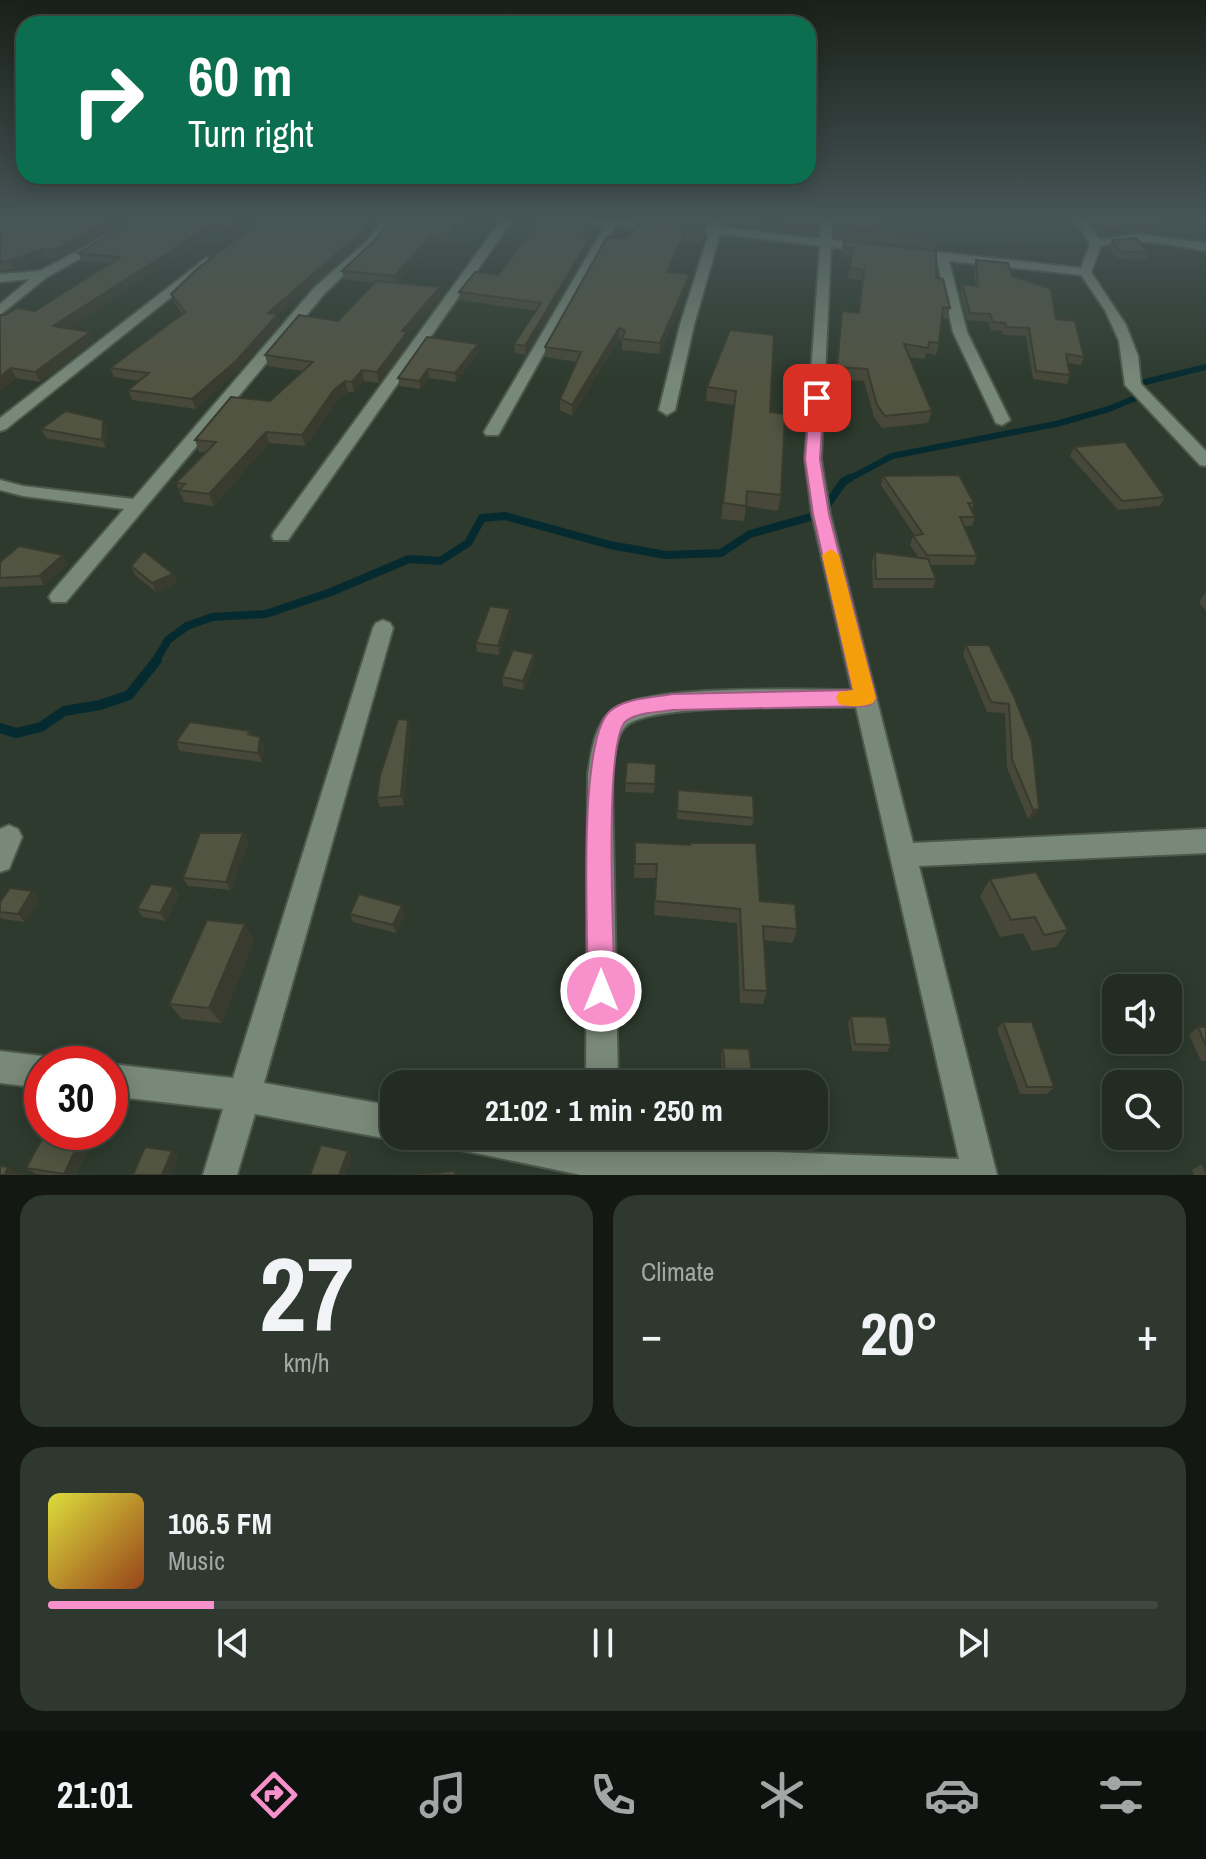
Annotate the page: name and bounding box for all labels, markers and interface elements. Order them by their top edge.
text: 60 m [188,38,293,113]
icon: right [56,48,160,152]
text: Turn right [188,110,313,158]
pin [783,364,851,432]
icon: arrive [795,376,839,420]
position arrow [559,949,643,1033]
map controls [1102,974,1182,1150]
button: sound [1102,974,1182,1054]
speed limit sign: 30 [24,1046,128,1150]
button: search [1102,1070,1182,1150]
text: 21:02 · 1 min · 250 m [485,1090,723,1130]
text: 27 [259,1223,354,1363]
text: Climate [641,1254,714,1289]
text: 20° [860,1293,939,1374]
text: − [641,1304,662,1364]
text: + [1137,1304,1158,1364]
text: km/h [283,1345,330,1380]
text: 106.5 FM [168,1503,272,1543]
text: Music [168,1543,225,1578]
icon: previous [211,1621,255,1665]
icon: pause [581,1621,625,1665]
icon: next [951,1621,995,1665]
icon: directions [246,1767,302,1823]
icon: music [415,1767,471,1823]
icon: phone [585,1767,641,1823]
icon: climate [754,1767,810,1823]
icon: car [924,1767,980,1823]
icon: filters [1093,1767,1149,1823]
text: 21:01 [57,1771,132,1819]

